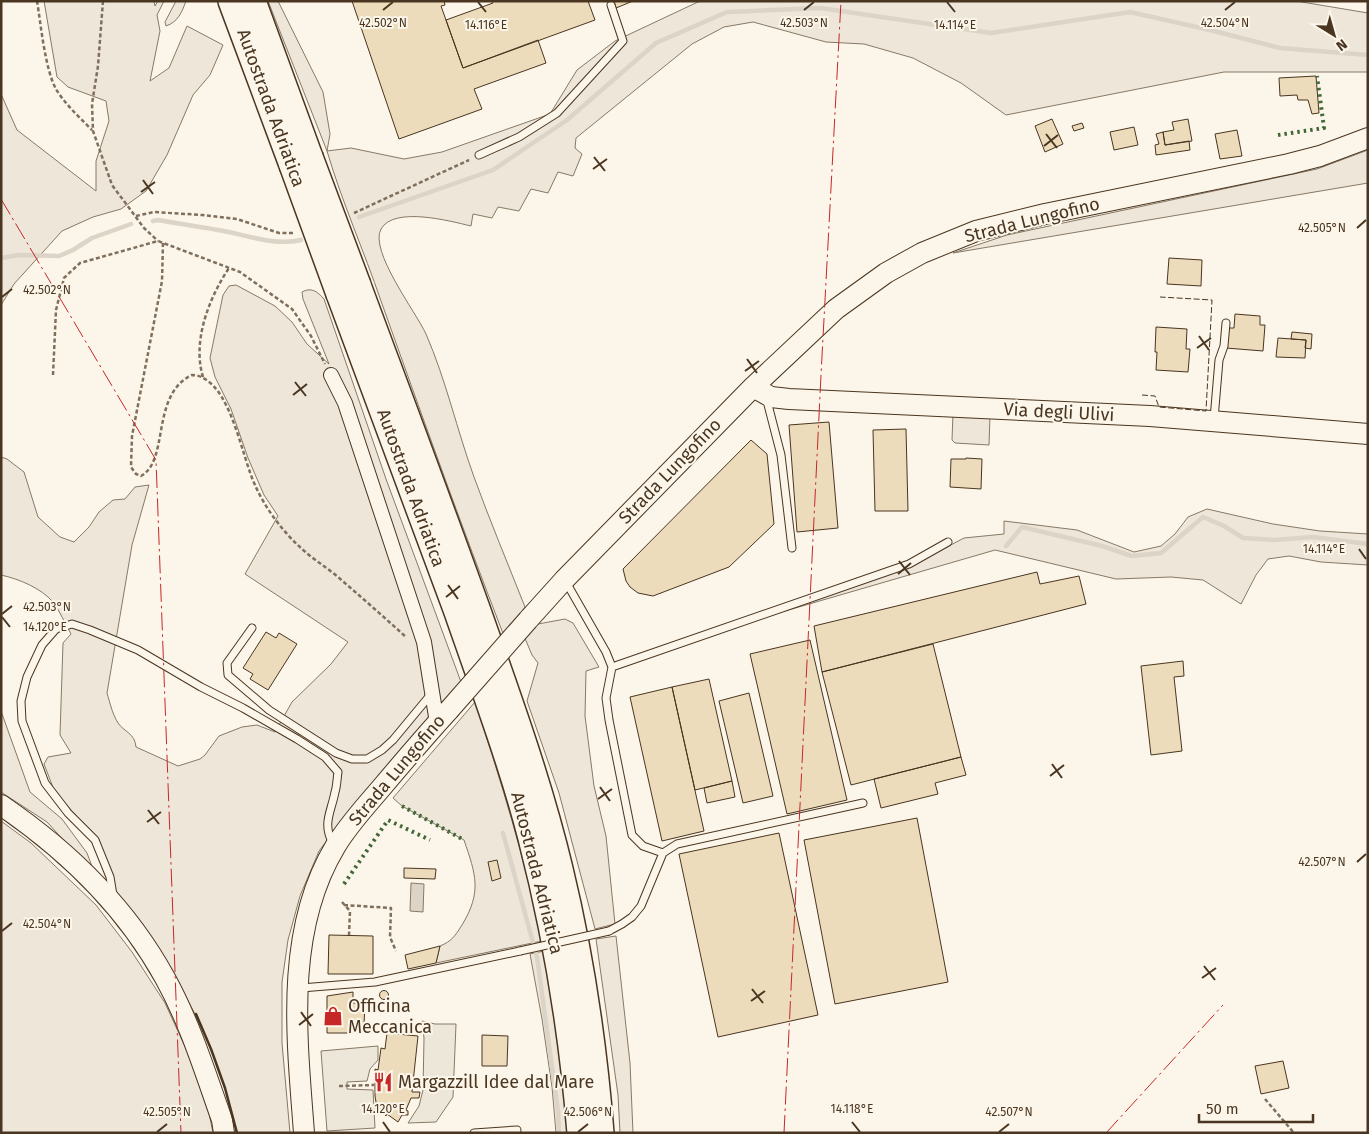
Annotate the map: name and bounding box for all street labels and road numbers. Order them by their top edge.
street label: Autostrada Adriatica [232,26,310,190]
street label: Strada Lungofino [962,193,1102,247]
street label: Via degli Ulivi [1003,398,1115,426]
street label: Autostrada Adriatica [372,406,450,570]
street label: Strada Lungofino [614,414,726,528]
street label: Strada Lungofino [344,710,450,830]
street label: Autostrada Adriatica [506,790,568,956]

